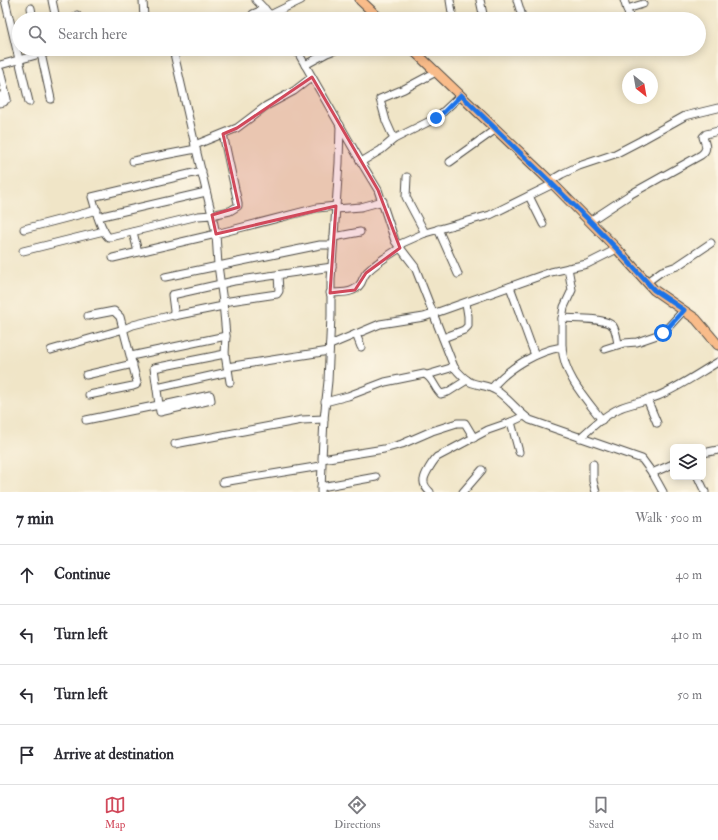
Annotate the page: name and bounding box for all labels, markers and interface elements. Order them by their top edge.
search box [12,12,706,56]
icon: search [26,23,48,45]
text: Search here [58,25,127,44]
north arrow [622,68,658,104]
route end [427,109,445,127]
route start [654,324,672,342]
map controls [670,444,706,480]
button: layers [670,444,706,480]
text: 7 min [16,508,54,529]
text: Walk · 500 m [635,510,702,526]
icon: ahead [16,564,38,586]
text: Continue [54,565,110,584]
text: 40 m [676,567,702,583]
icon: left [16,624,38,646]
text: Turn left [54,625,108,644]
text: 410 m [671,627,702,643]
icon: left [16,684,38,706]
text: Turn left [54,685,108,704]
text: 50 m [677,687,702,703]
icon: arrive [16,744,38,766]
text: Arrive at destination [54,745,174,764]
tab: Map [104,794,126,831]
tab: Directions [334,794,381,831]
tab: Saved [589,794,614,831]

